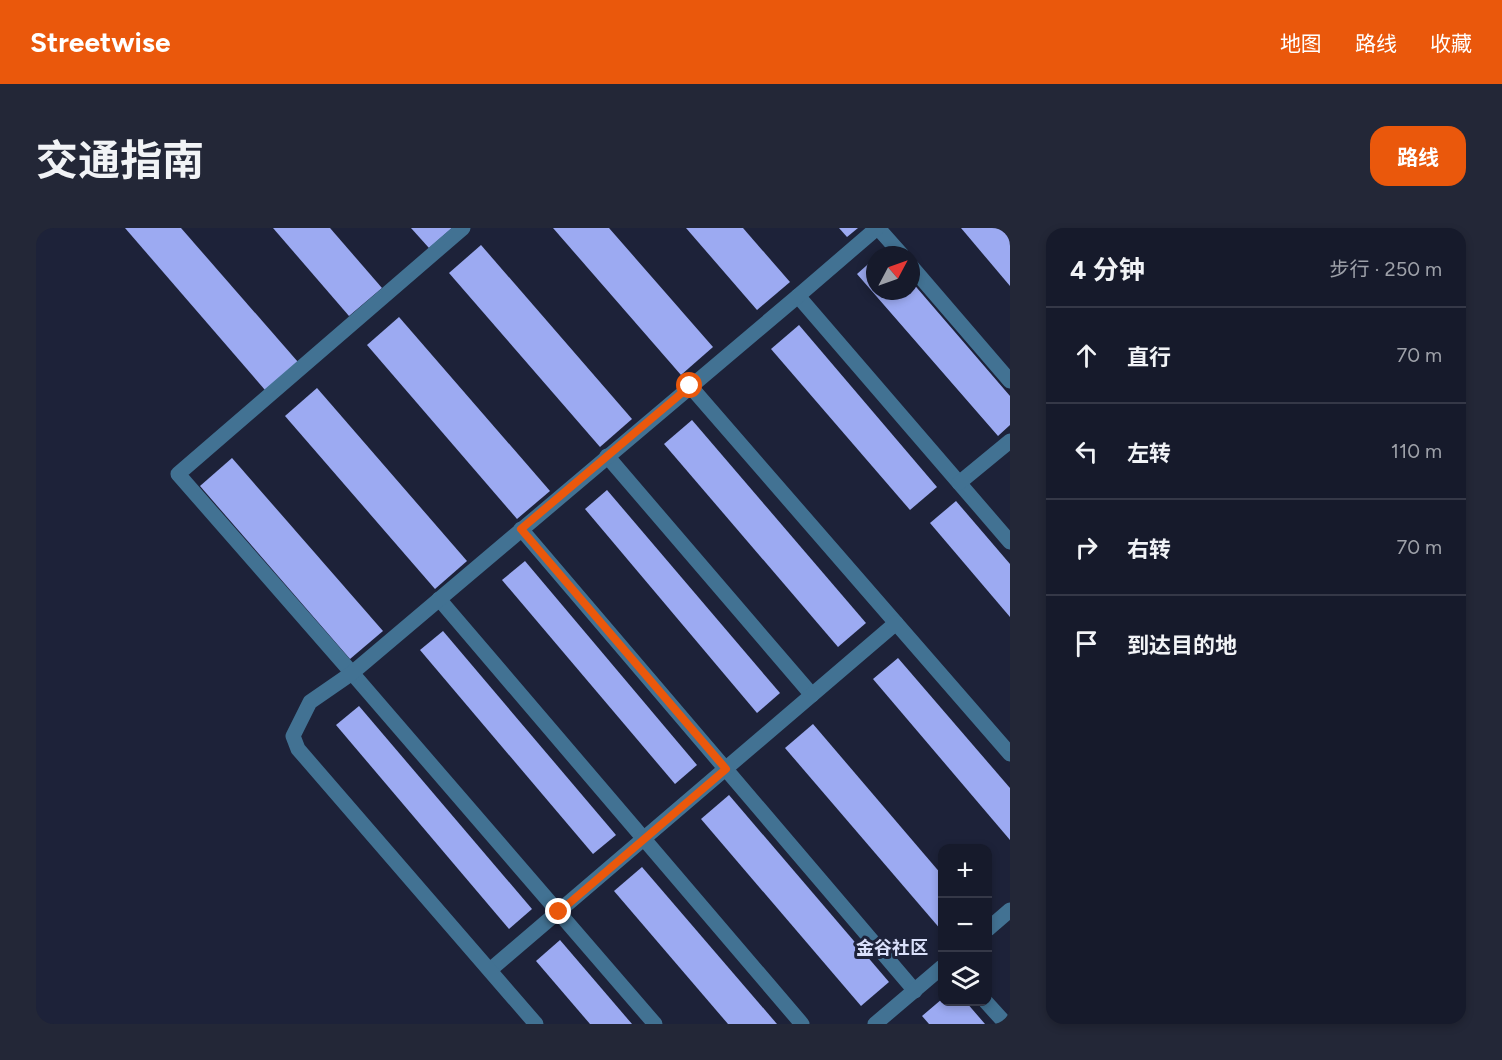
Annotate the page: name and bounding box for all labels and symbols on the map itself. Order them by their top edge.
north arrow [866,246,920,300]
route start [676,372,702,398]
route end [545,898,571,924]
district label: 金谷社区 [856,937,928,959]

